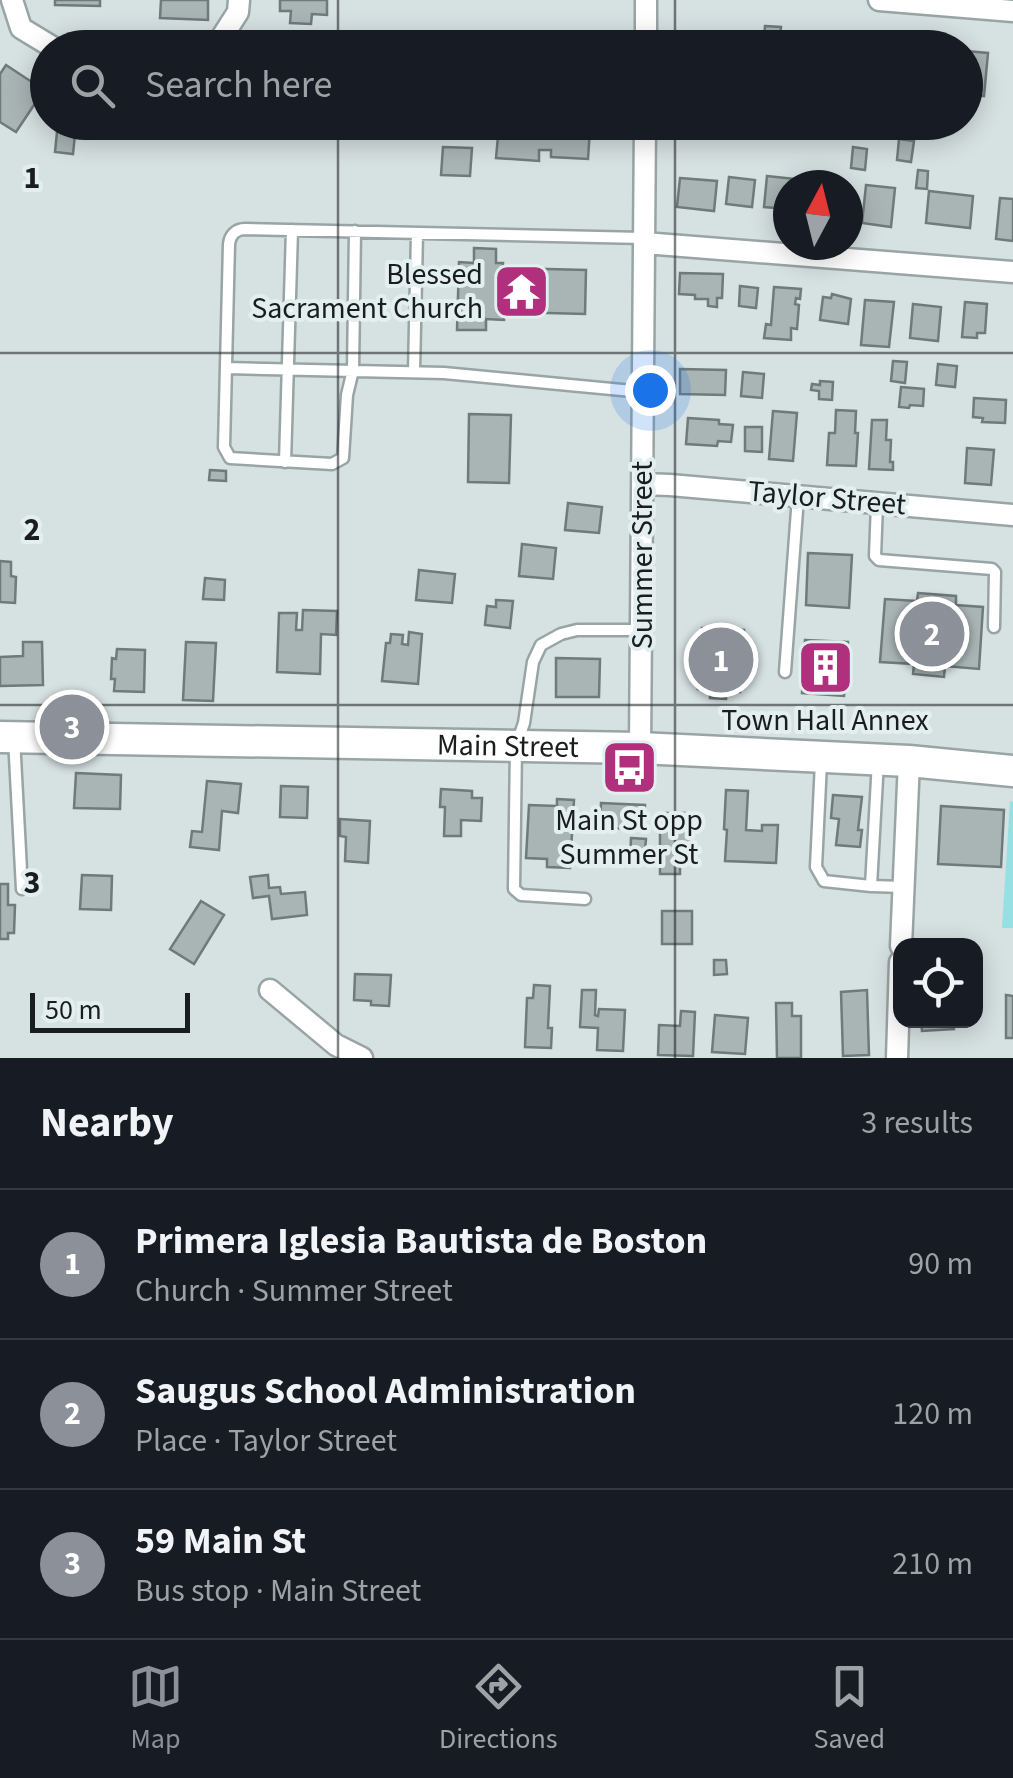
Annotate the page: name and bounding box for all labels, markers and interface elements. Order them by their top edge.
search box [30,30,983,140]
icon: search [65,58,120,113]
text: Search here [145,58,332,112]
text: 1 [24,155,40,201]
north arrow [773,170,863,260]
place label: Blessed Sacrament Church [251,253,483,330]
temple icon: Blessed Sacrament Church [492,261,552,321]
your location [625,365,676,416]
street label: Summer Street [621,461,664,649]
street label: Taylor Street [746,470,908,526]
text: 2 [24,507,40,553]
pin: 2 [900,596,964,672]
pin: 1 [688,622,754,698]
building icon: Town Hall Annex [795,638,855,698]
pin: 3 [40,690,104,764]
place label: Town Hall Annex [721,699,929,742]
street label: Main Street [437,723,579,768]
bus stop icon: Main St opp Summer St [599,738,659,798]
place label: Main St opp Summer St [555,799,703,876]
text: 3 [24,860,40,906]
map controls [893,938,983,1028]
button: locate [893,938,983,1028]
scale bar [30,988,190,1032]
text: 50 m [45,990,102,1030]
text: Nearby [40,1093,174,1153]
text: 3 results [861,1100,973,1146]
text: Primera Iglesia Bautista de Boston [135,1214,707,1268]
text: 1 [64,1241,81,1287]
text: 90 m [908,1241,973,1287]
text: Church · Summer Street [135,1268,453,1314]
text: Saugus School Administration [135,1364,636,1418]
text: 2 [64,1391,81,1437]
text: 120 m [892,1391,973,1437]
text: Place · Taylor Street [135,1418,397,1464]
text: 59 Main St [135,1514,306,1568]
text: 3 [64,1541,81,1587]
text: 210 m [892,1541,973,1587]
text: Bus stop · Main Street [135,1568,421,1614]
tab: Map [128,1659,183,1759]
tab: Directions [439,1659,558,1759]
tab: Saved [814,1659,885,1759]

